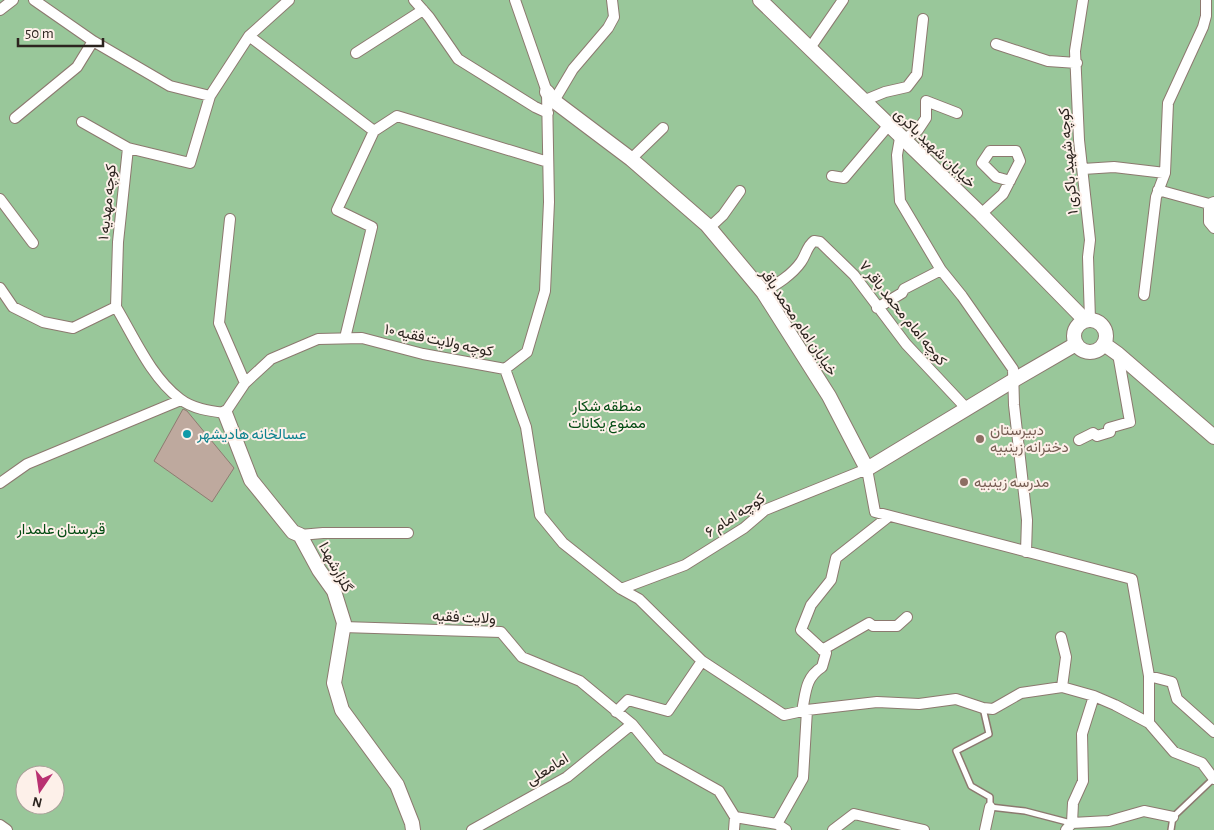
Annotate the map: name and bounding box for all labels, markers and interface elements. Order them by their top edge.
scale bar [18,15,102,47]
text: 50 m [25,26,54,41]
street label: خیابان شهید باکری [890,106,978,192]
street label: کوچه شهید باکری ۱ [1056,106,1083,215]
street label: کوچه مهدیه ۱ [96,163,121,241]
street label: کوچه امام محمد باقر ۷ [854,258,950,370]
street label: خیابان امام محمد باقر [755,265,840,380]
street label: کوچه ولایت فقیه ۱۰ [383,322,495,361]
park label: منطقه شکار ممنوع یکانات [568,399,646,434]
place label: دبیرستان دخترانه زینبیه [990,423,1069,456]
place label: عسالخانه هادیشهر [196,427,307,443]
marker: عسالخانه هادیشهر [181,428,193,440]
marker: دبیرستان دخترانه زینبیه [974,433,986,445]
place label: مدرسه زینبیه [974,475,1049,491]
marker: مدرسه زینبیه [958,476,970,488]
street label: کوچه امام ۶ [703,490,769,542]
park label: قبرستان علمدار [16,522,105,538]
street label: گلزارشهدا [315,540,355,595]
street label: ولایت فقیه [432,608,496,628]
street label: امامعلی [524,751,572,790]
north arrow [15,765,65,815]
text: N [31,794,44,810]

